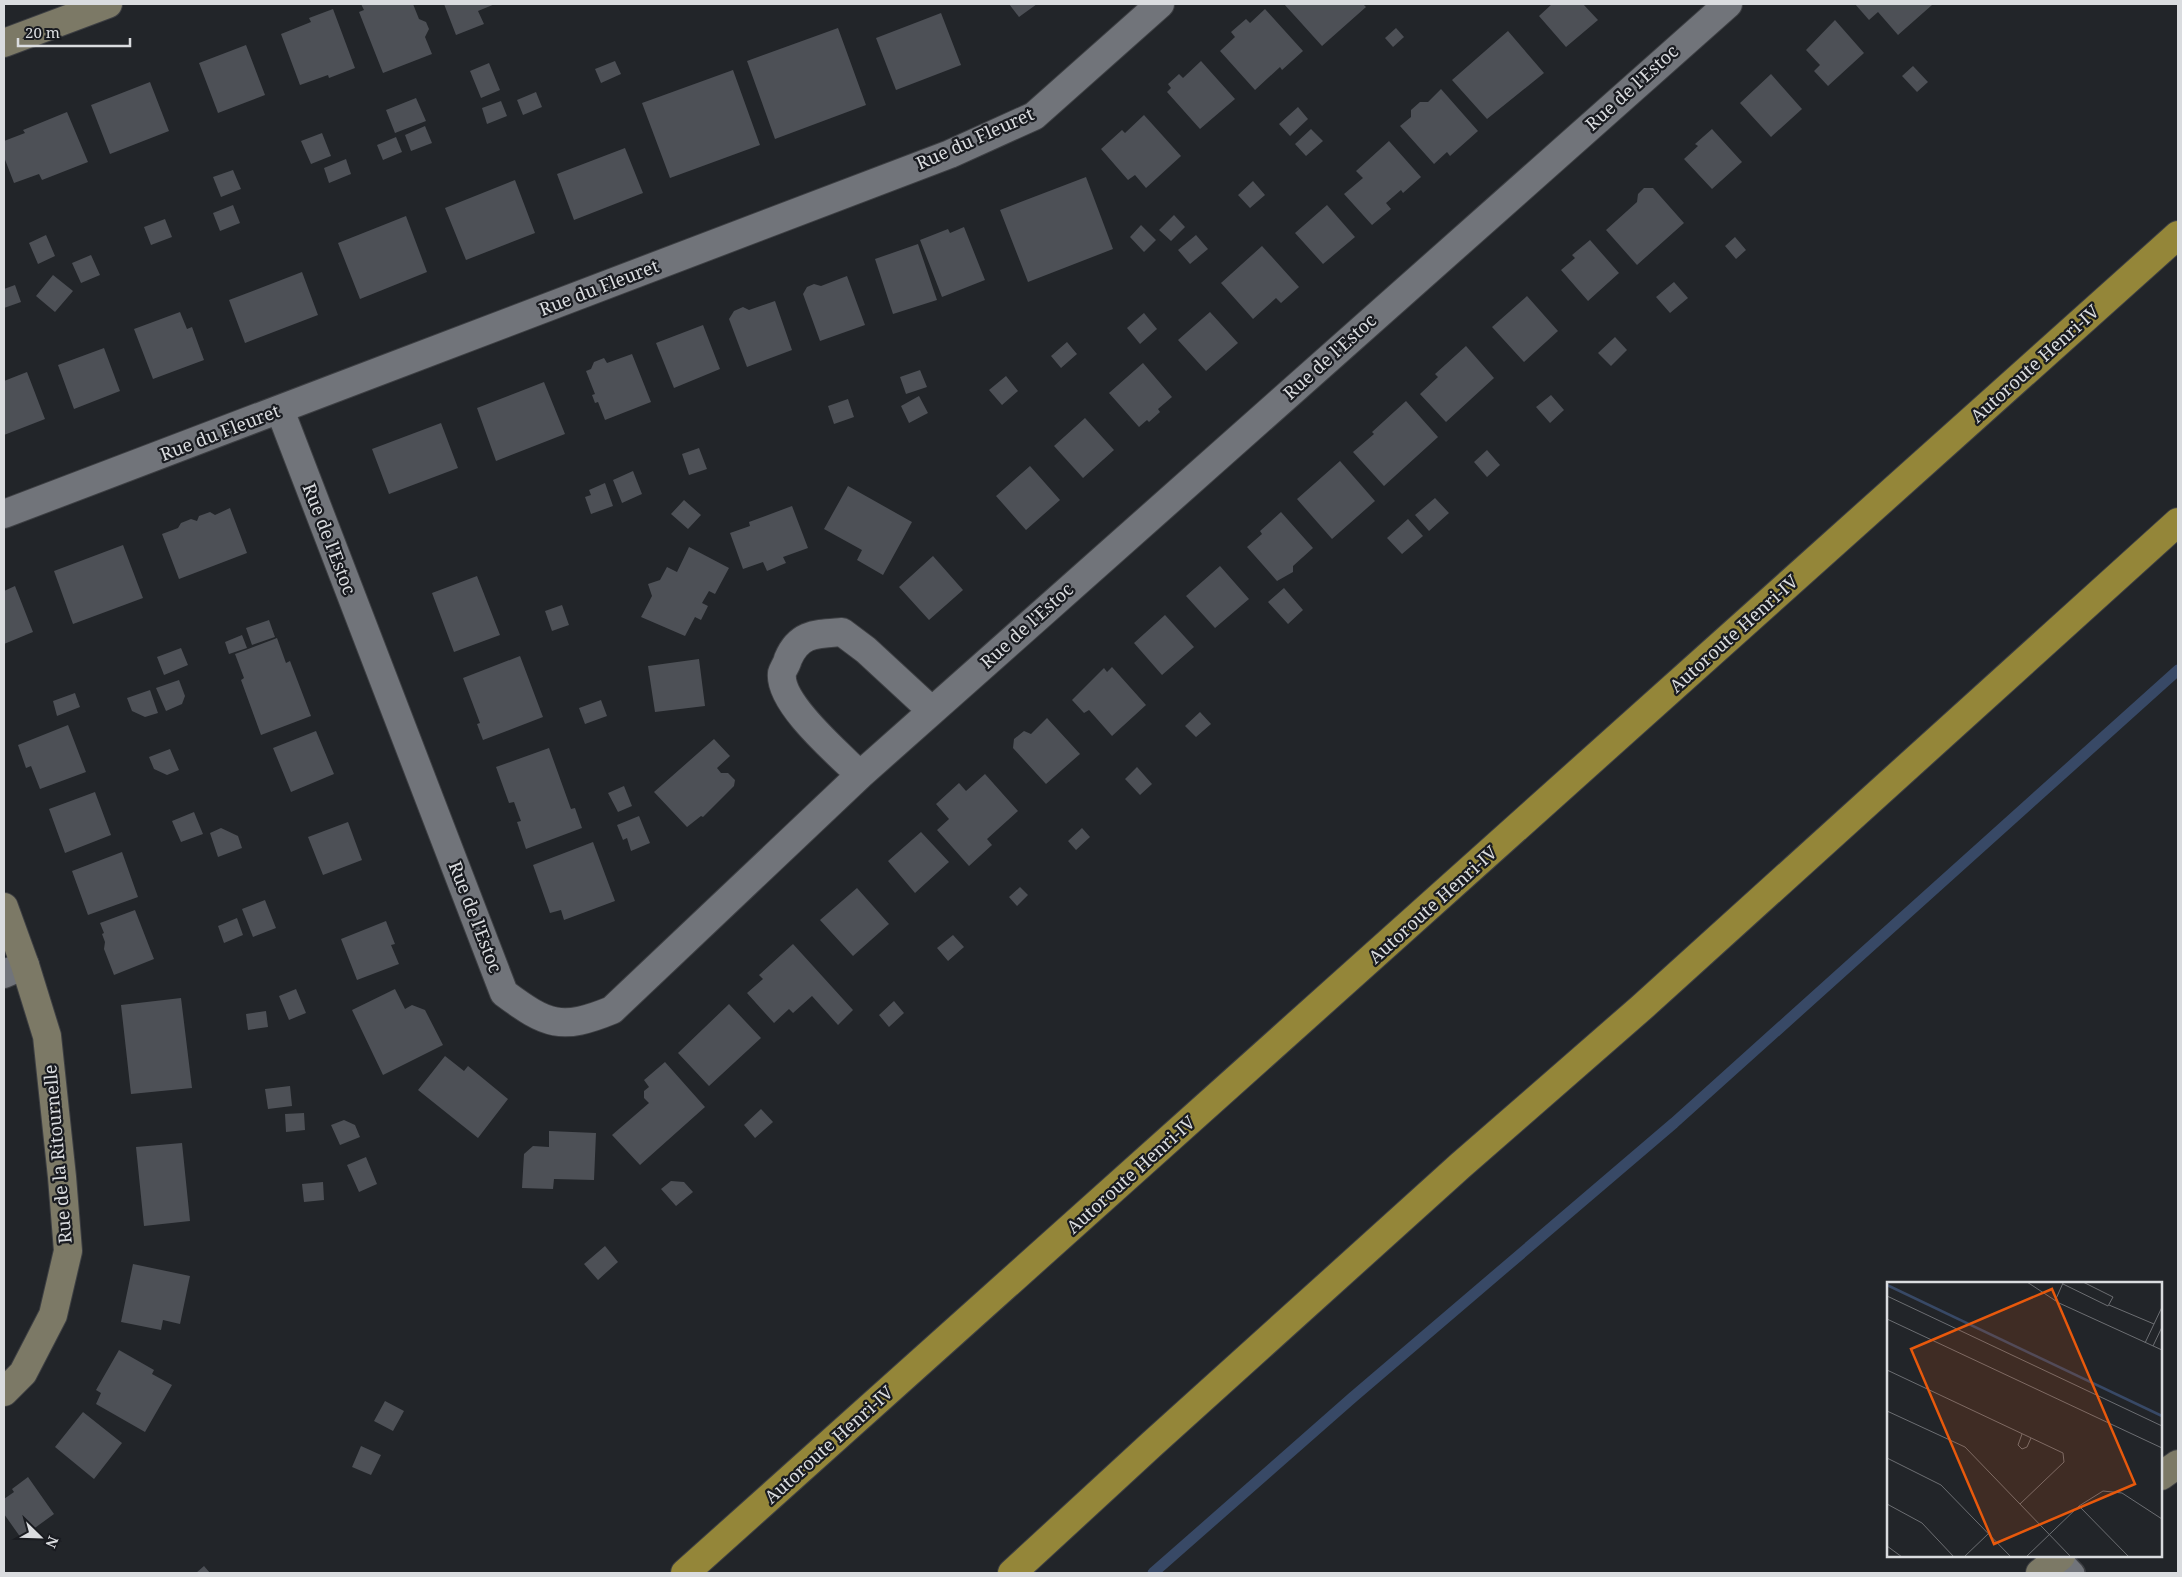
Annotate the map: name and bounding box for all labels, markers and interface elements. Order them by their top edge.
scale bar [18,15,130,47]
text: 20 m [25,22,60,42]
street label: Rue de l'Estoc [1580,39,1683,135]
street label: Rue du Fleuret [912,101,1037,175]
street label: Rue du Fleuret [535,253,662,321]
street label: Autoroute Henri-IV [1965,298,2104,428]
street label: Rue de l'Estoc [1278,308,1381,404]
street label: Rue du Fleuret [156,398,283,466]
street label: Rue de l'Estoc [298,480,362,598]
street label: Autoroute Henri-IV [1664,568,1803,698]
street label: Rue de l'Estoc [975,577,1078,673]
street label: Autoroute Henri-IV [1363,839,1502,969]
street label: Rue de l'Estoc [444,858,508,976]
street label: Rue de la Ritournelle [37,1064,77,1245]
street label: Autoroute Henri-IV [1061,1109,1200,1239]
inset map [1887,1282,2162,1557]
street label: Autoroute Henri-IV [759,1379,898,1509]
north arrow [15,1512,65,1562]
text: N [42,1533,63,1551]

